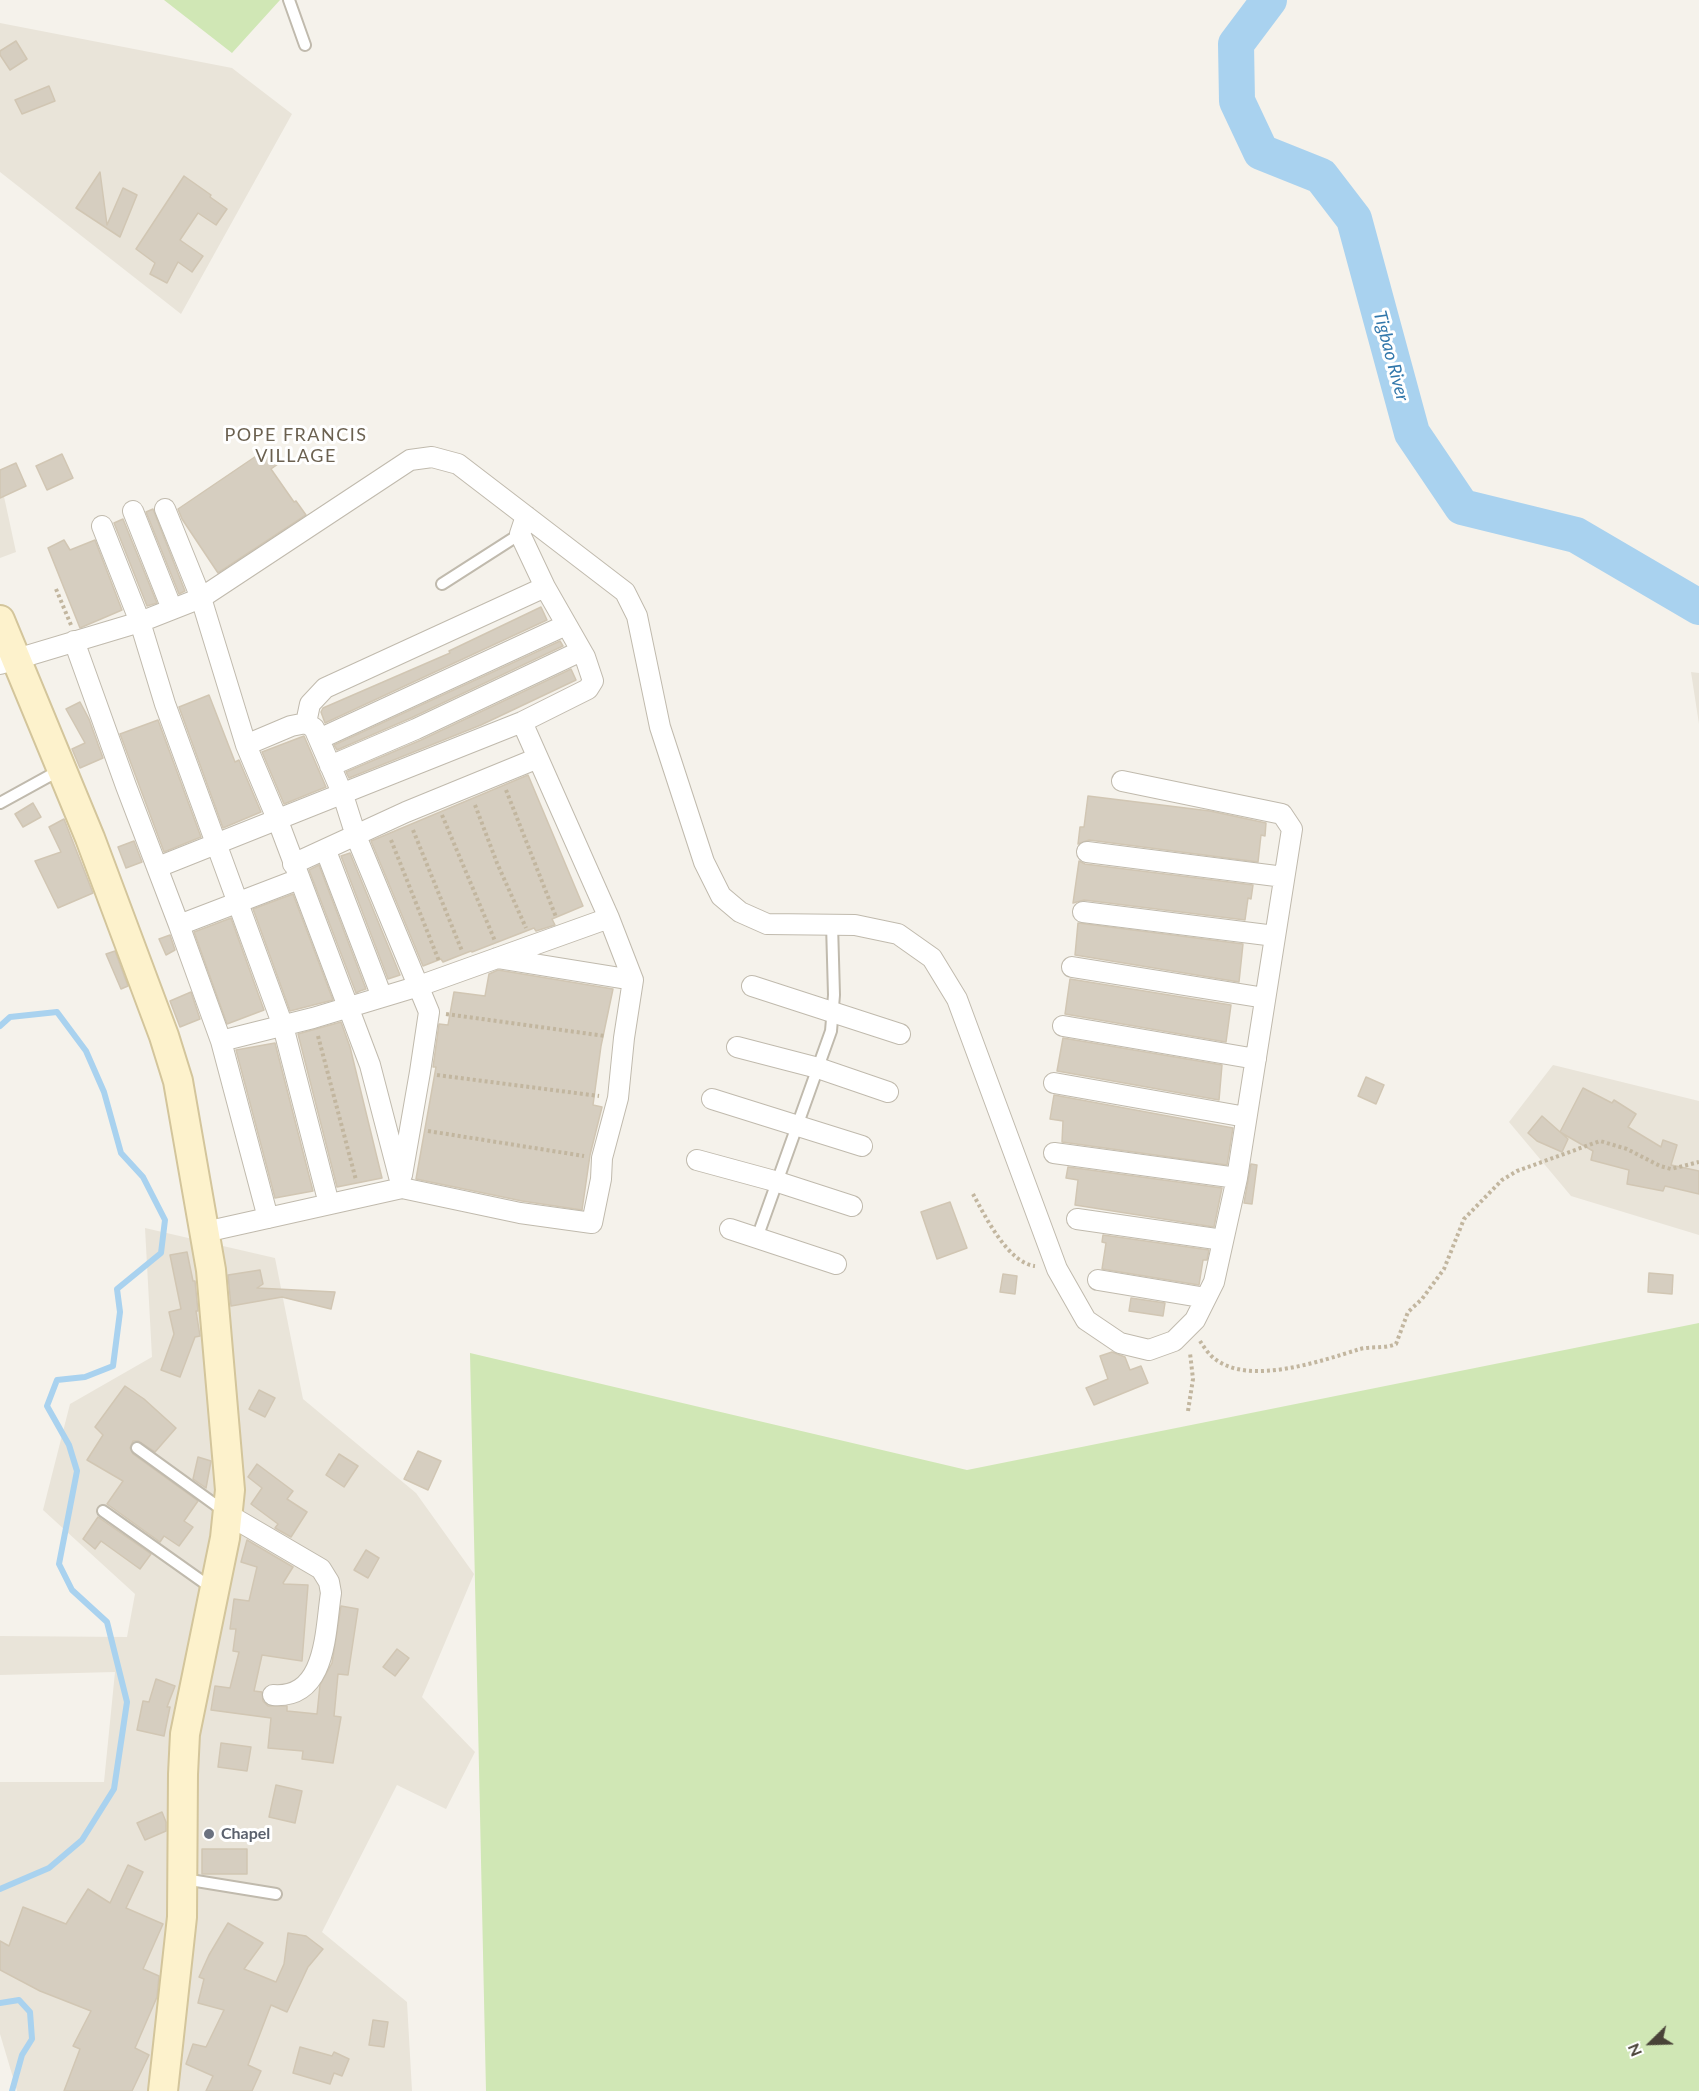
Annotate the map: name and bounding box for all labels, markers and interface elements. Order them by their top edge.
water label: Tigbao River [1369,308,1413,404]
district label: POPE FRANCIS VILLAGE [224,424,368,466]
place label: Chapel [221,1824,270,1844]
marker: Chapel [202,1827,216,1841]
north arrow [1621,2013,1681,2073]
text: N [1623,2041,1645,2060]

